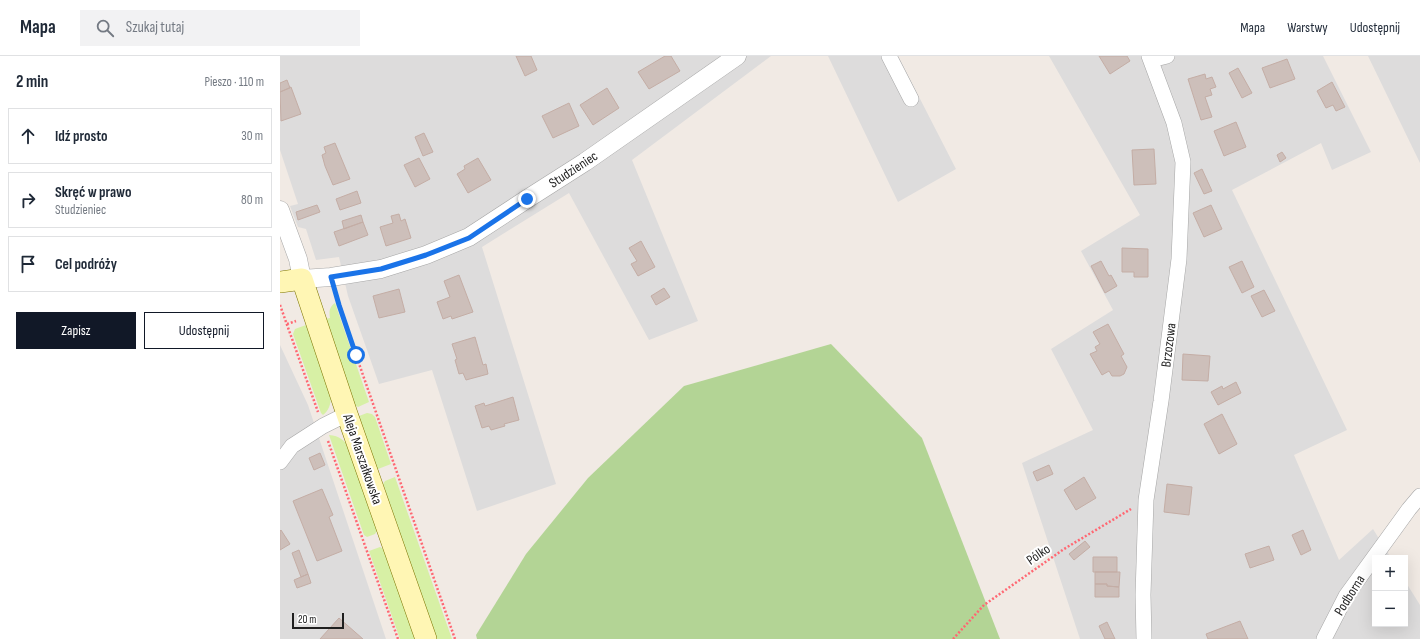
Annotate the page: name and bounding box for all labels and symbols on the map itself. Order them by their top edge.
street label: Studzieniec [546,147,601,192]
route end [518,190,536,208]
street label: Brzozowa [1157,322,1180,368]
route start [347,346,365,364]
street label: Aleja Marszałkowska [339,411,386,507]
street label: Pólko [1023,540,1054,569]
street label: Podborna [1330,572,1368,619]
scale bar [292,611,344,630]

